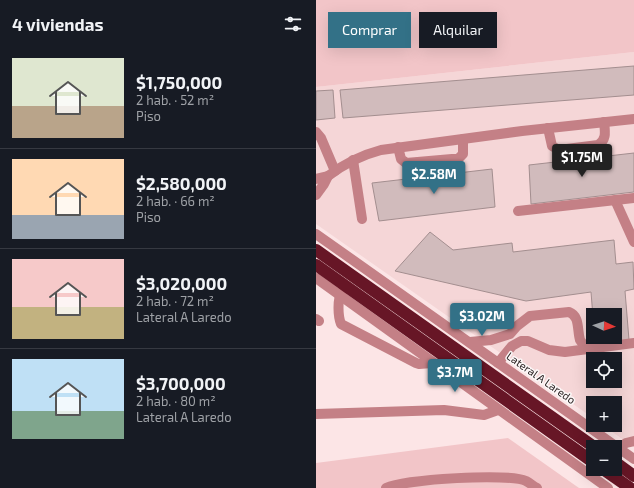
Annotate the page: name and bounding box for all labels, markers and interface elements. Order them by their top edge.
chip: Comprar [328,12,411,48]
chip: Alquilar [419,12,497,48]
icon: filters [282,13,304,35]
text: 4 viviendas [12,14,103,34]
text: $1,750,000 [136,72,222,92]
icon: home [44,74,92,122]
text: 2 hab. · 52 m² [136,92,214,108]
text: Piso [136,108,161,124]
pin: $1.75M [549,144,615,178]
text: $1.75M [561,149,603,165]
pin: $2.58M [401,161,467,195]
text: $2.58M [411,166,457,182]
text: $2,580,000 [136,173,227,193]
icon: home [44,175,92,223]
text: 2 hab. · 66 m² [136,193,215,209]
text: Piso [136,209,161,225]
text: $3,020,000 [136,273,227,293]
icon: home [44,275,92,323]
text: 2 hab. · 72 m² [136,293,214,309]
pin: $3.02M [449,303,515,337]
text: $3.02M [459,308,505,324]
north arrow [586,308,622,344]
map controls [586,308,622,476]
text: Lateral A Laredo [136,309,232,325]
street label: Lateral A Laredo [504,349,578,406]
button: locate [586,352,622,388]
pin: $3.7M [427,359,483,393]
text: $3.7M [437,364,473,380]
text: $3,700,000 [136,373,226,393]
icon: home [44,375,92,423]
text: 2 hab. · 80 m² [136,393,216,409]
button: + [586,396,622,432]
text: Lateral A Laredo [136,409,232,425]
button: − [586,440,622,476]

